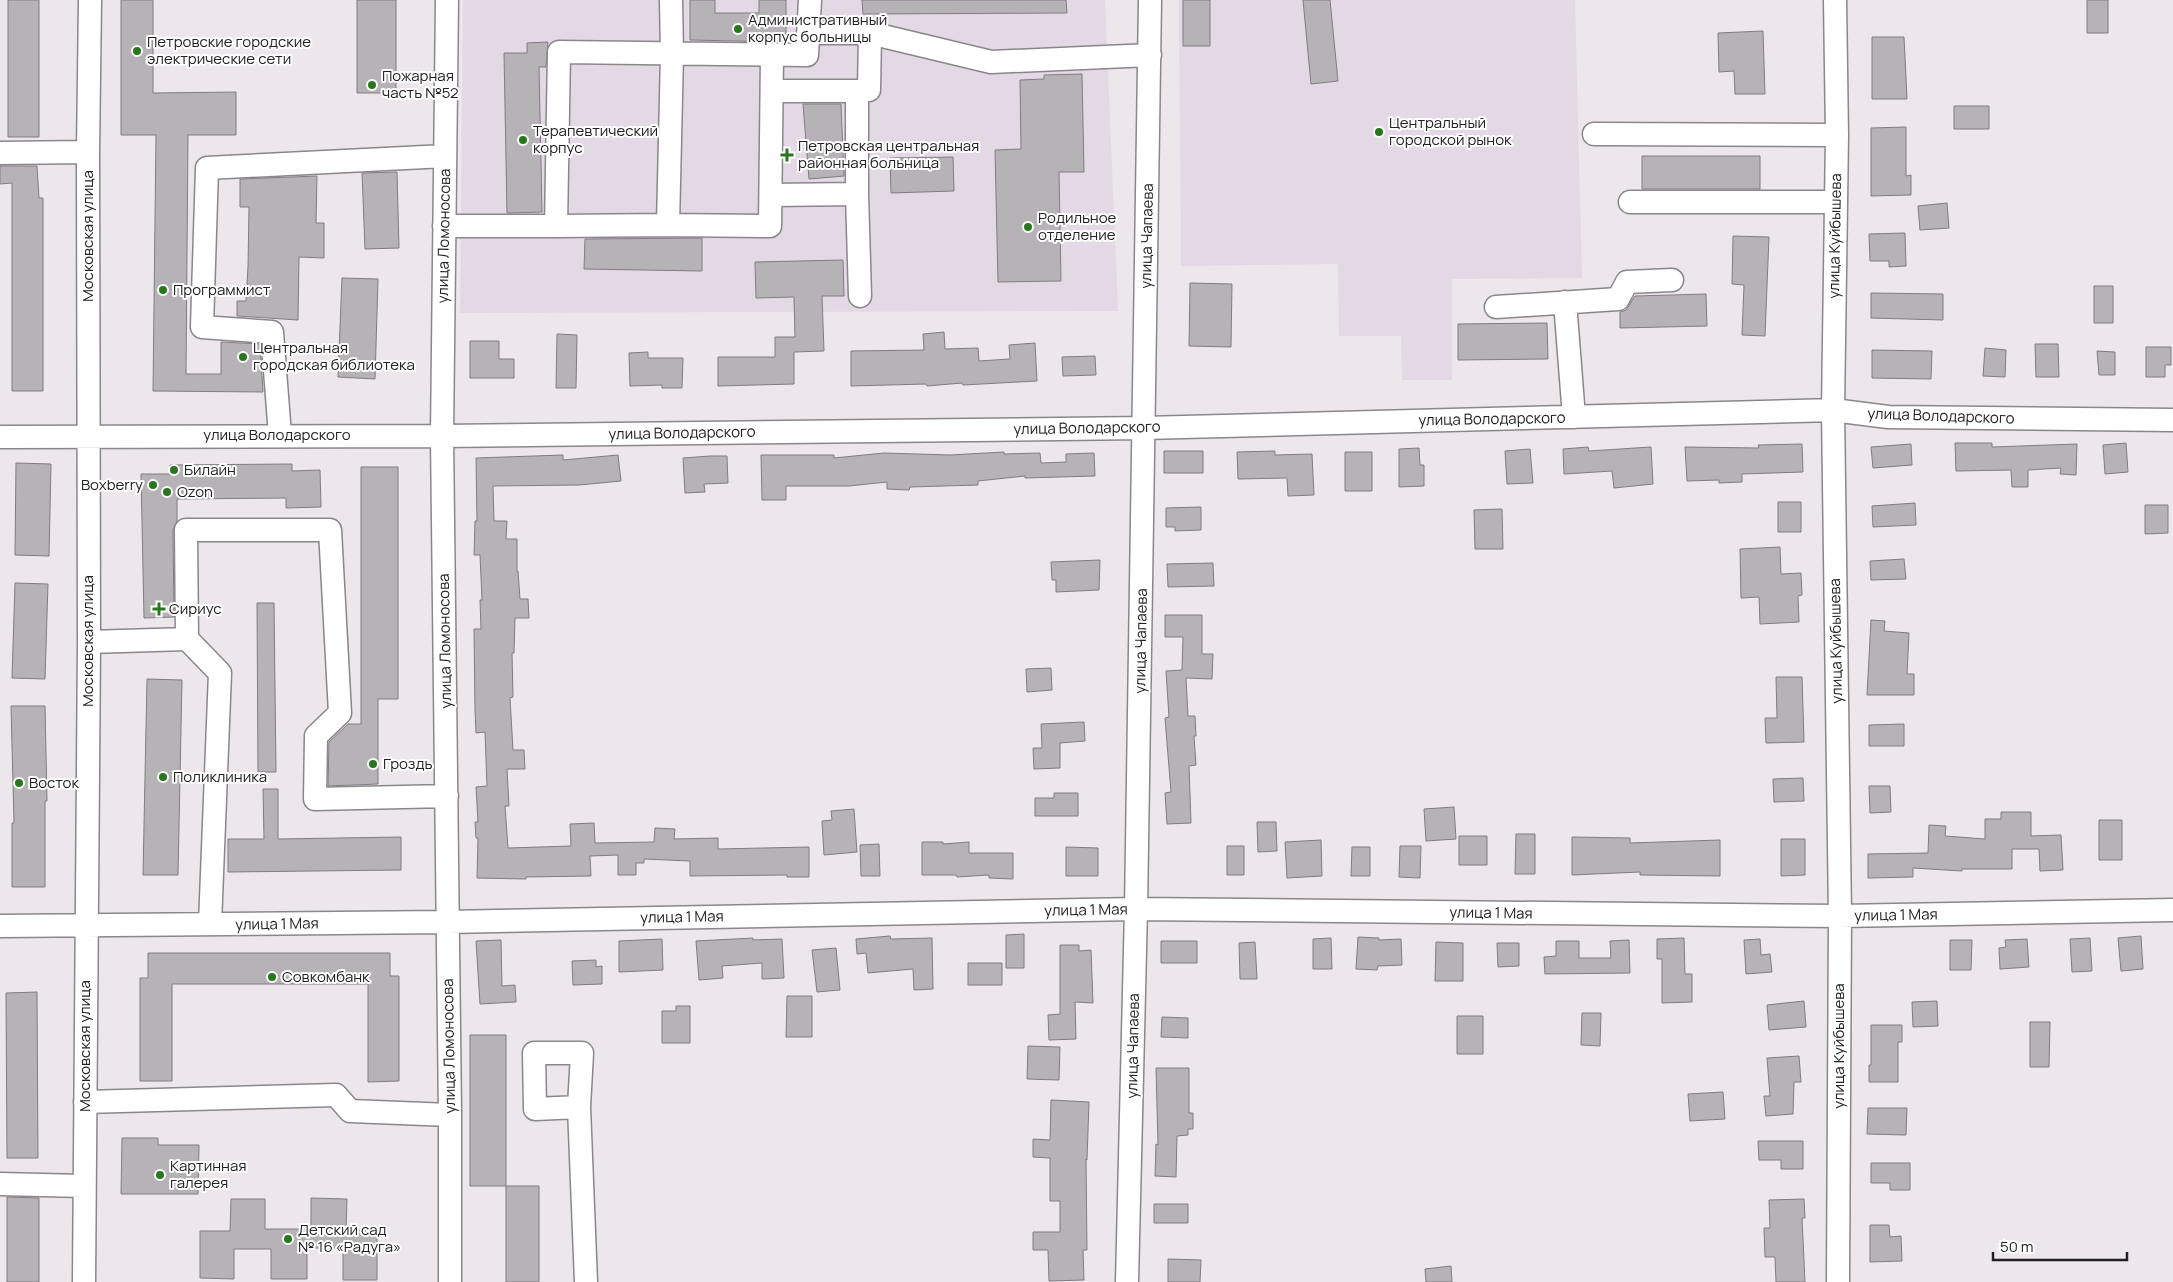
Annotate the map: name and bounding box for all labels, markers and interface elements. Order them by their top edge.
place label: Административный корпус больницы [748,9,887,47]
marker: Административный корпус больницы [732,23,744,35]
place label: Петровские городские электрические сети [147,31,311,69]
marker: Петровские городские электрические сети [131,45,143,57]
place label: Пожарная часть №52 [382,65,459,103]
marker: Пожарная часть №52 [366,79,378,91]
place label: Центральный городской рынок [1389,112,1512,150]
place label: Терапевтический корпус [533,120,658,158]
marker: Центральный городской рынок [1373,126,1385,138]
marker: Терапевтический корпус [517,134,529,146]
place label: Петровская центральная районная больница [798,135,979,173]
marker: Петровская центральная районная больница [780,148,794,162]
street label: улица Ломоносова [432,168,455,304]
street label: Московская улица [77,170,98,302]
street label: улица Куйбышева [1823,173,1846,299]
street label: улица Чапаева [1135,183,1158,289]
place label: Родильное отделение [1038,207,1117,245]
marker: Родильное отделение [1022,221,1034,233]
place label: Программист [173,279,271,300]
marker: Программист [157,284,169,296]
place label: Центральная городская библиотека [253,337,415,375]
marker: Центральная городская библиотека [237,351,249,363]
street label: улица Володарского [1867,402,2015,429]
street label: улица Володарского [1418,407,1566,430]
street label: улица Володарского [1013,416,1161,439]
street label: улица Володарского [608,421,756,444]
street label: улица Володарского [203,424,351,445]
place label: Билайн [184,459,236,480]
marker: Билайн [168,464,180,476]
place label: Boxberry [81,474,143,495]
marker: Boxberry [147,479,159,491]
place label: Ozon [177,481,213,502]
marker: Ozon [161,486,173,498]
street label: улица Ломоносова [433,573,456,709]
street label: Московская улица [77,575,98,707]
street label: улица Куйбышева [1824,578,1847,704]
street label: улица Чапаева [1129,588,1152,694]
place label: Сириус [169,598,222,619]
marker: Сириус [153,603,165,615]
place label: Гроздь [383,753,432,774]
marker: Гроздь [367,758,379,770]
place label: Поликлиника [173,766,267,787]
marker: Поликлиника [157,771,169,783]
place label: Восток [29,772,79,793]
marker: Восток [13,777,25,789]
street label: улица 1 Мая [1044,898,1128,921]
street label: улица 1 Мая [1449,901,1533,924]
street label: улица 1 Мая [1854,903,1938,926]
street label: улица 1 Мая [640,905,724,928]
street label: улица 1 Мая [235,912,319,935]
place label: Совкомбанк [282,966,370,987]
marker: Совкомбанк [266,971,278,983]
street label: улица Ломоносова [437,978,460,1114]
street label: Московская улица [74,980,95,1112]
street label: улица Куйбышева [1828,983,1849,1109]
street label: улица Чапаева [1121,993,1144,1099]
place label: Картинная галерея [170,1155,247,1193]
marker: Картинная галерея [154,1169,166,1181]
place label: Детский сад № 16 «Радуга» [298,1219,401,1257]
scale bar [1993,1230,2127,1262]
marker: Детский сад № 16 «Радуга» [282,1233,294,1245]
text: 50 m [2000,1236,2034,1257]

